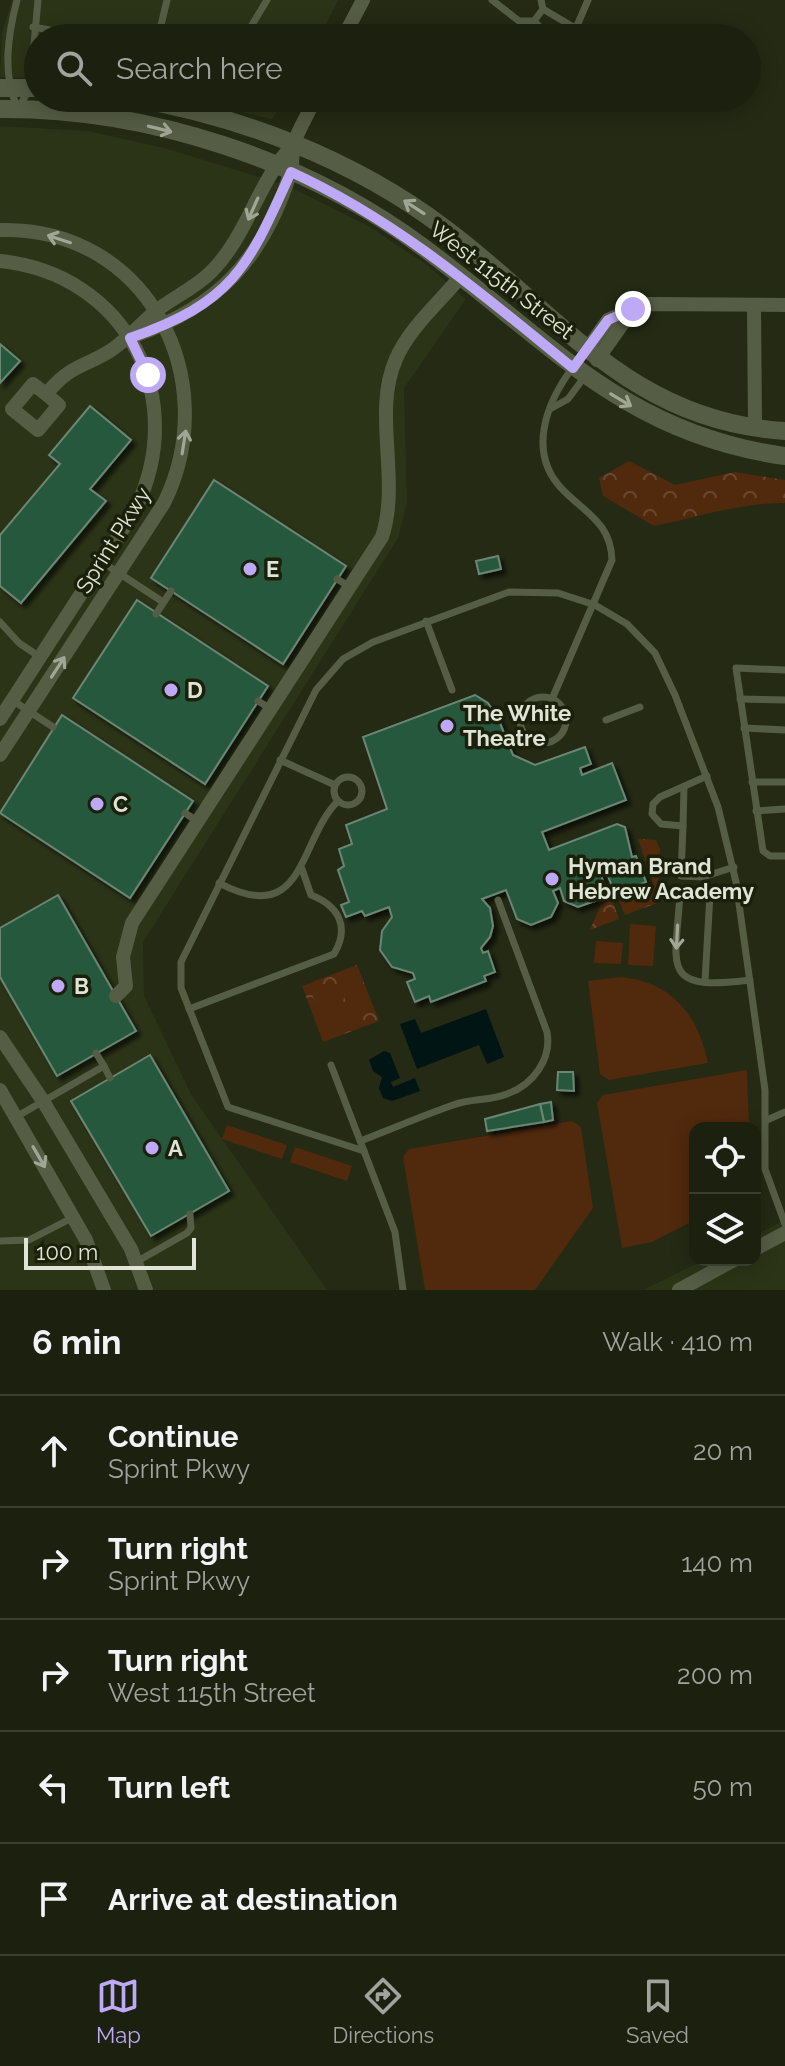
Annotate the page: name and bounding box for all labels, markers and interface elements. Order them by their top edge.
search box [24,24,761,112]
icon: search [52,46,96,90]
text: Search here [116,51,283,86]
one-way arrow [147,123,173,138]
one-way arrow [245,197,260,221]
one-way arrow [404,199,426,216]
street label: West 115th Street [425,216,580,345]
one-way arrow [47,231,73,246]
route end [615,291,651,327]
route start [130,357,166,393]
one-way arrow [609,392,632,408]
one-way arrow [177,429,192,455]
street label: Sprint Pkwy [70,482,156,598]
place label: E [266,556,279,582]
marker: E [241,560,259,578]
one-way arrow [49,656,66,678]
place label: D [187,677,203,703]
marker: D [162,681,180,699]
place label: The White Theatre [463,700,571,751]
marker: The White Theatre [438,717,456,735]
place label: C [113,791,128,817]
marker: C [88,795,106,813]
place label: Hyman Brand Hebrew Academy [568,853,754,904]
marker: Hyman Brand Hebrew Academy [543,870,561,888]
one-way arrow [669,923,684,950]
place label: B [74,973,89,999]
marker: B [49,977,67,995]
map controls [689,1122,761,1266]
button: locate [689,1122,761,1194]
place label: A [168,1135,183,1161]
marker: A [143,1139,161,1157]
one-way arrow [32,1145,47,1169]
button: layers [689,1194,761,1266]
scale bar [24,1234,196,1270]
text: 100 m [36,1239,98,1265]
text: 6 min [32,1322,122,1362]
text: Walk · 410 m [602,1327,753,1357]
text: Continue [108,1419,239,1454]
icon: ahead [32,1429,76,1473]
text: 20 m [693,1436,753,1466]
text: Sprint Pkwy [108,1454,250,1484]
text: Turn right [108,1531,248,1566]
icon: right [32,1541,76,1585]
text: 140 m [681,1548,753,1578]
text: Sprint Pkwy [108,1566,250,1596]
text: Turn right [108,1643,248,1678]
icon: right [32,1653,76,1697]
text: 200 m [677,1660,753,1690]
text: West 115th Street [108,1678,316,1708]
icon: left [32,1765,76,1809]
text: Turn left [108,1770,230,1805]
text: 50 m [692,1772,753,1802]
icon: arrive [32,1877,76,1921]
text: Arrive at destination [108,1882,398,1917]
tab: Map [96,1974,141,2048]
tab: Directions [333,1974,434,2048]
tab: Saved [626,1974,689,2048]

